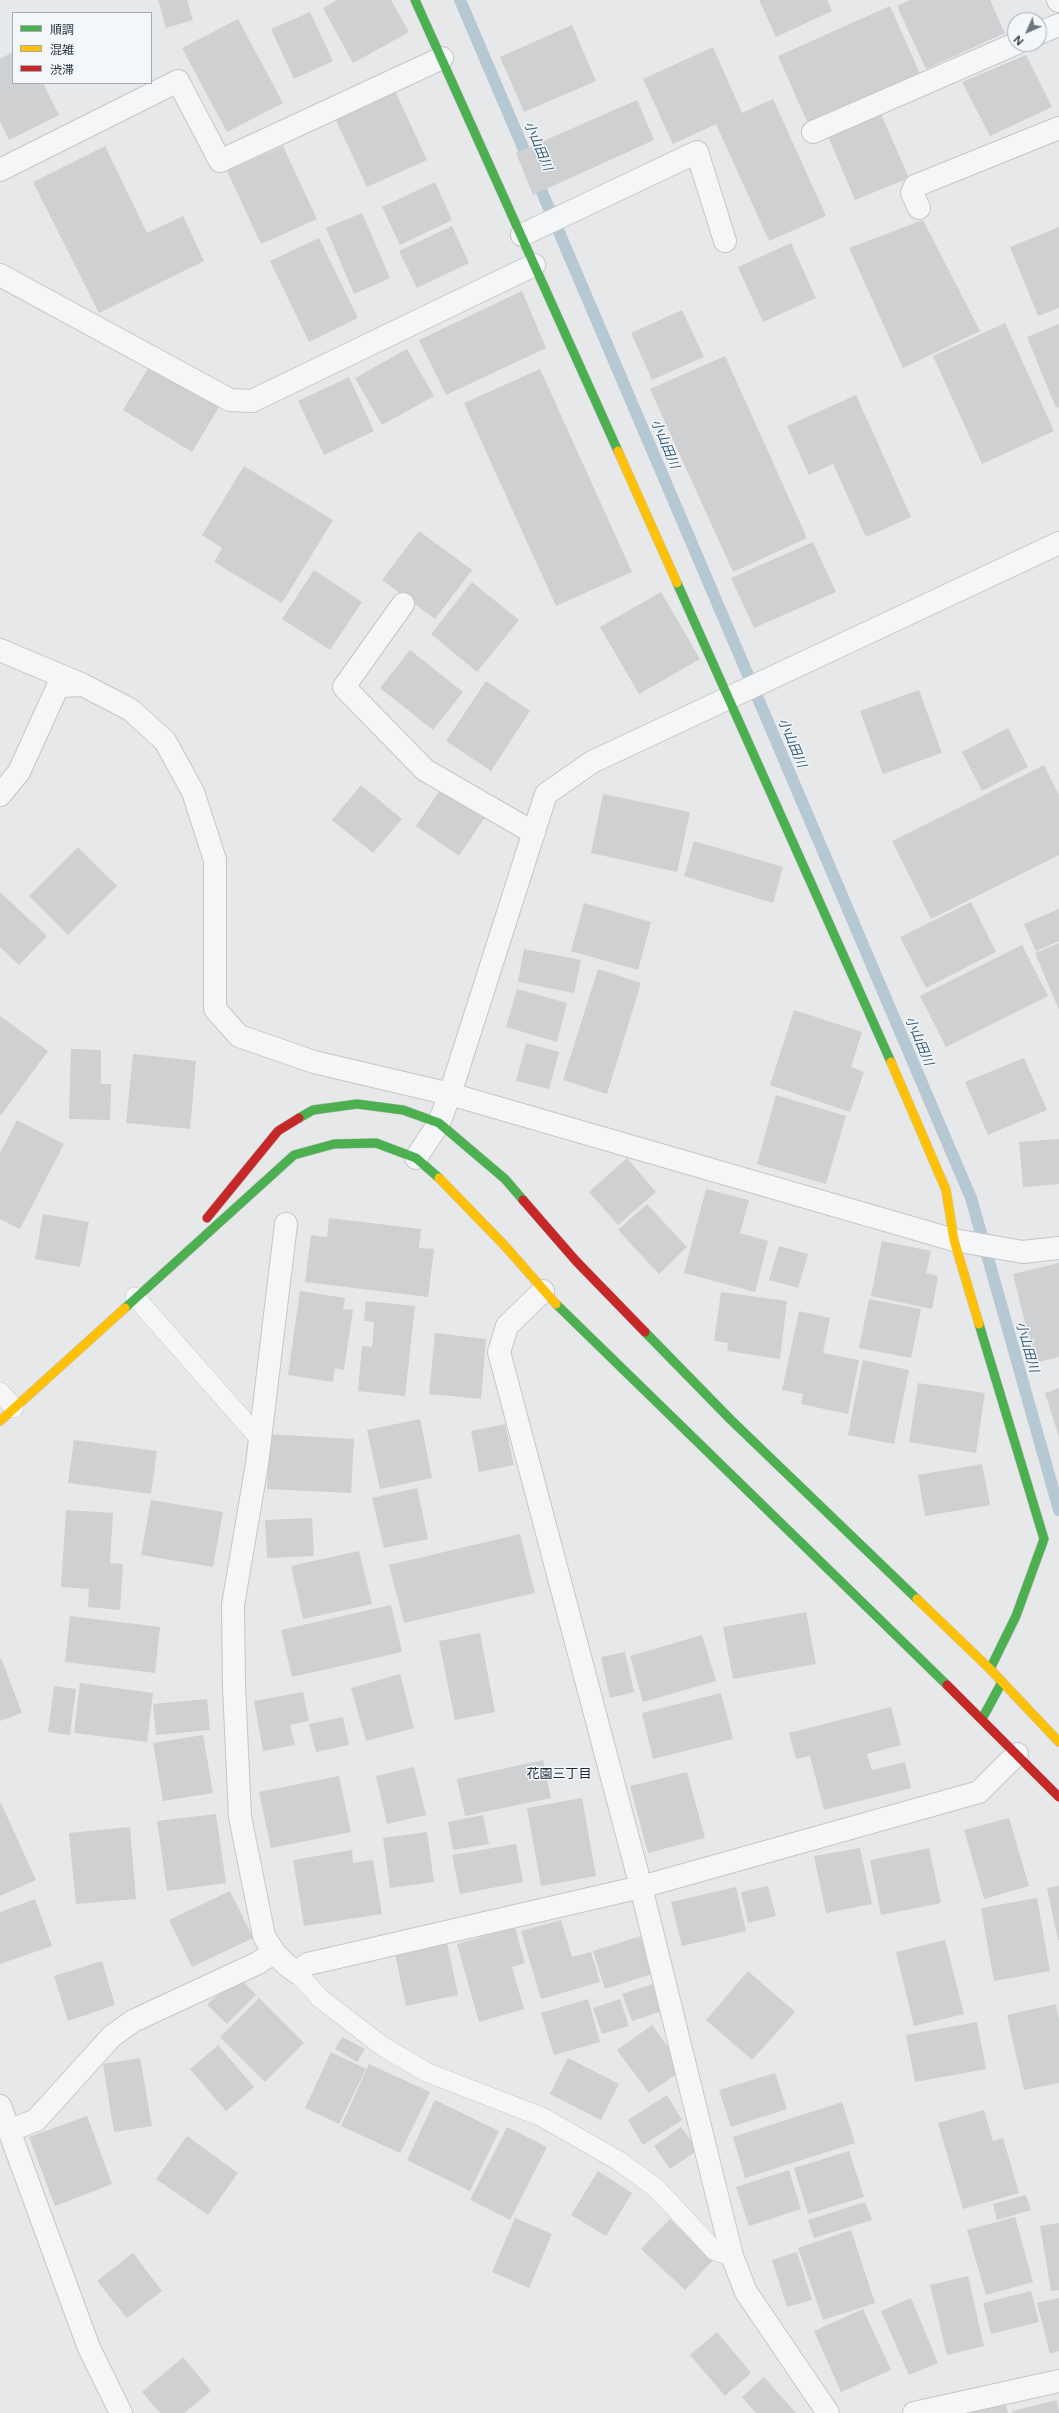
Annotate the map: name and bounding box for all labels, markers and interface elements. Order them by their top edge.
legend [12,12,152,84]
north arrow [1007,12,1047,52]
text: 順調 [50,23,74,37]
text: N [1011,33,1026,48]
text: 混雑 [50,43,74,57]
text: 渋滞 [50,63,74,77]
water label: 小山田川 [521,119,555,173]
water label: 小山田川 [648,417,682,471]
water label: 小山田川 [775,716,809,770]
water label: 小山田川 [902,1014,936,1068]
water label: 小山田川 [1012,1320,1042,1374]
district label: 花園三丁目 [527,1766,591,1782]

